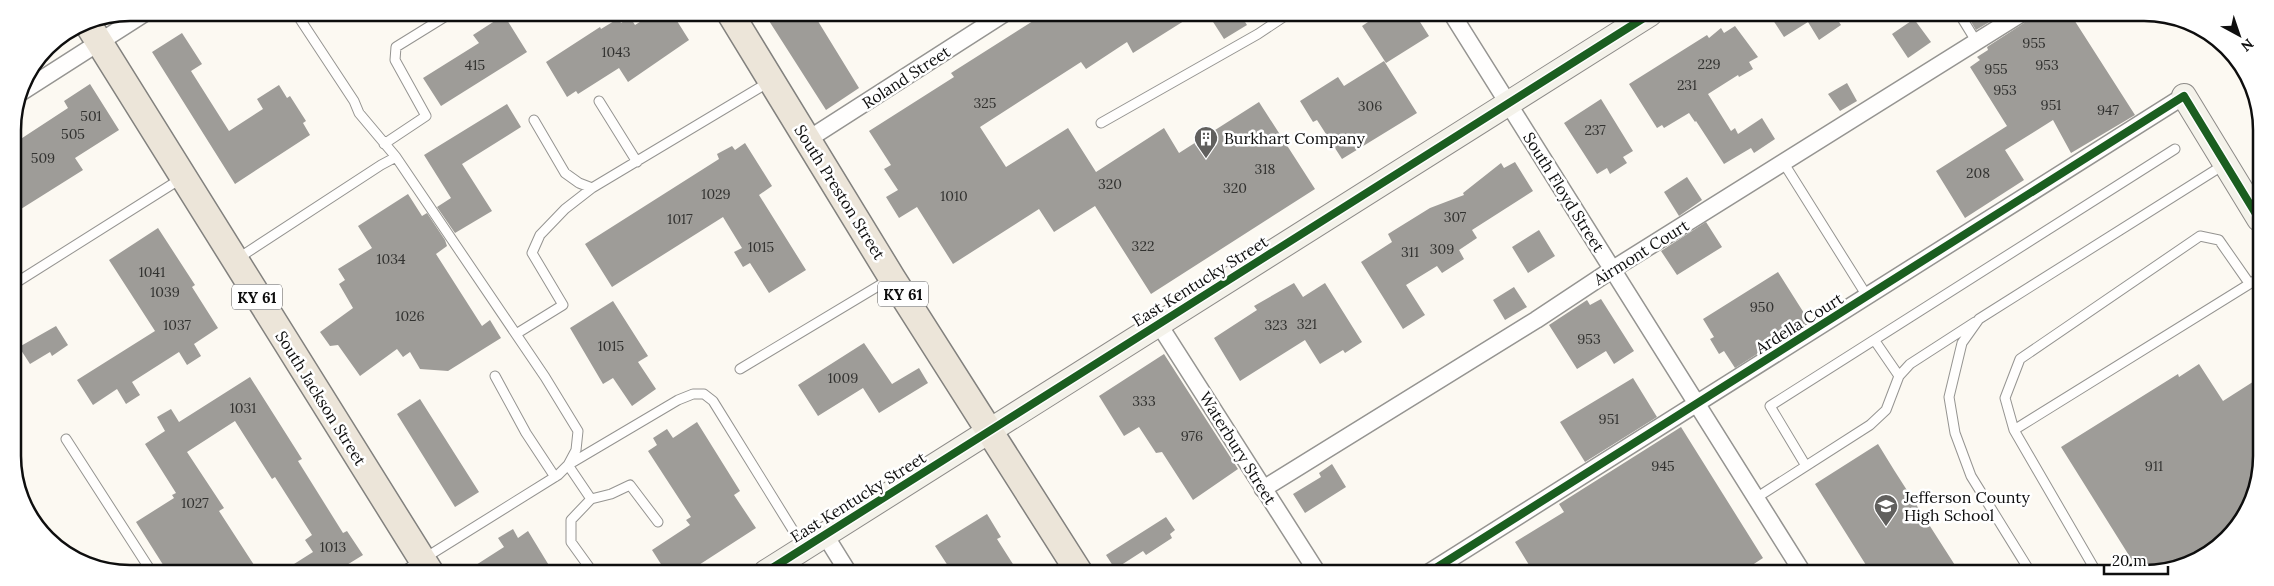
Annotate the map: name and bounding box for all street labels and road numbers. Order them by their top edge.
street label: Roland Street [858,41,954,113]
street label: South Preston Street [790,121,890,264]
street label: South Floyd Street [1519,128,1609,256]
street label: Airmont Court [1589,214,1693,290]
street label: East Kentucky Street [1129,231,1272,331]
road number: KY 61 [878,282,928,306]
road number: KY 61 [232,284,282,310]
street label: Ardella Court [1751,288,1847,358]
street label: South Jackson Street [271,327,371,470]
street label: Waterbury Street [1195,388,1281,509]
street label: East Kentucky Street [787,447,930,547]

